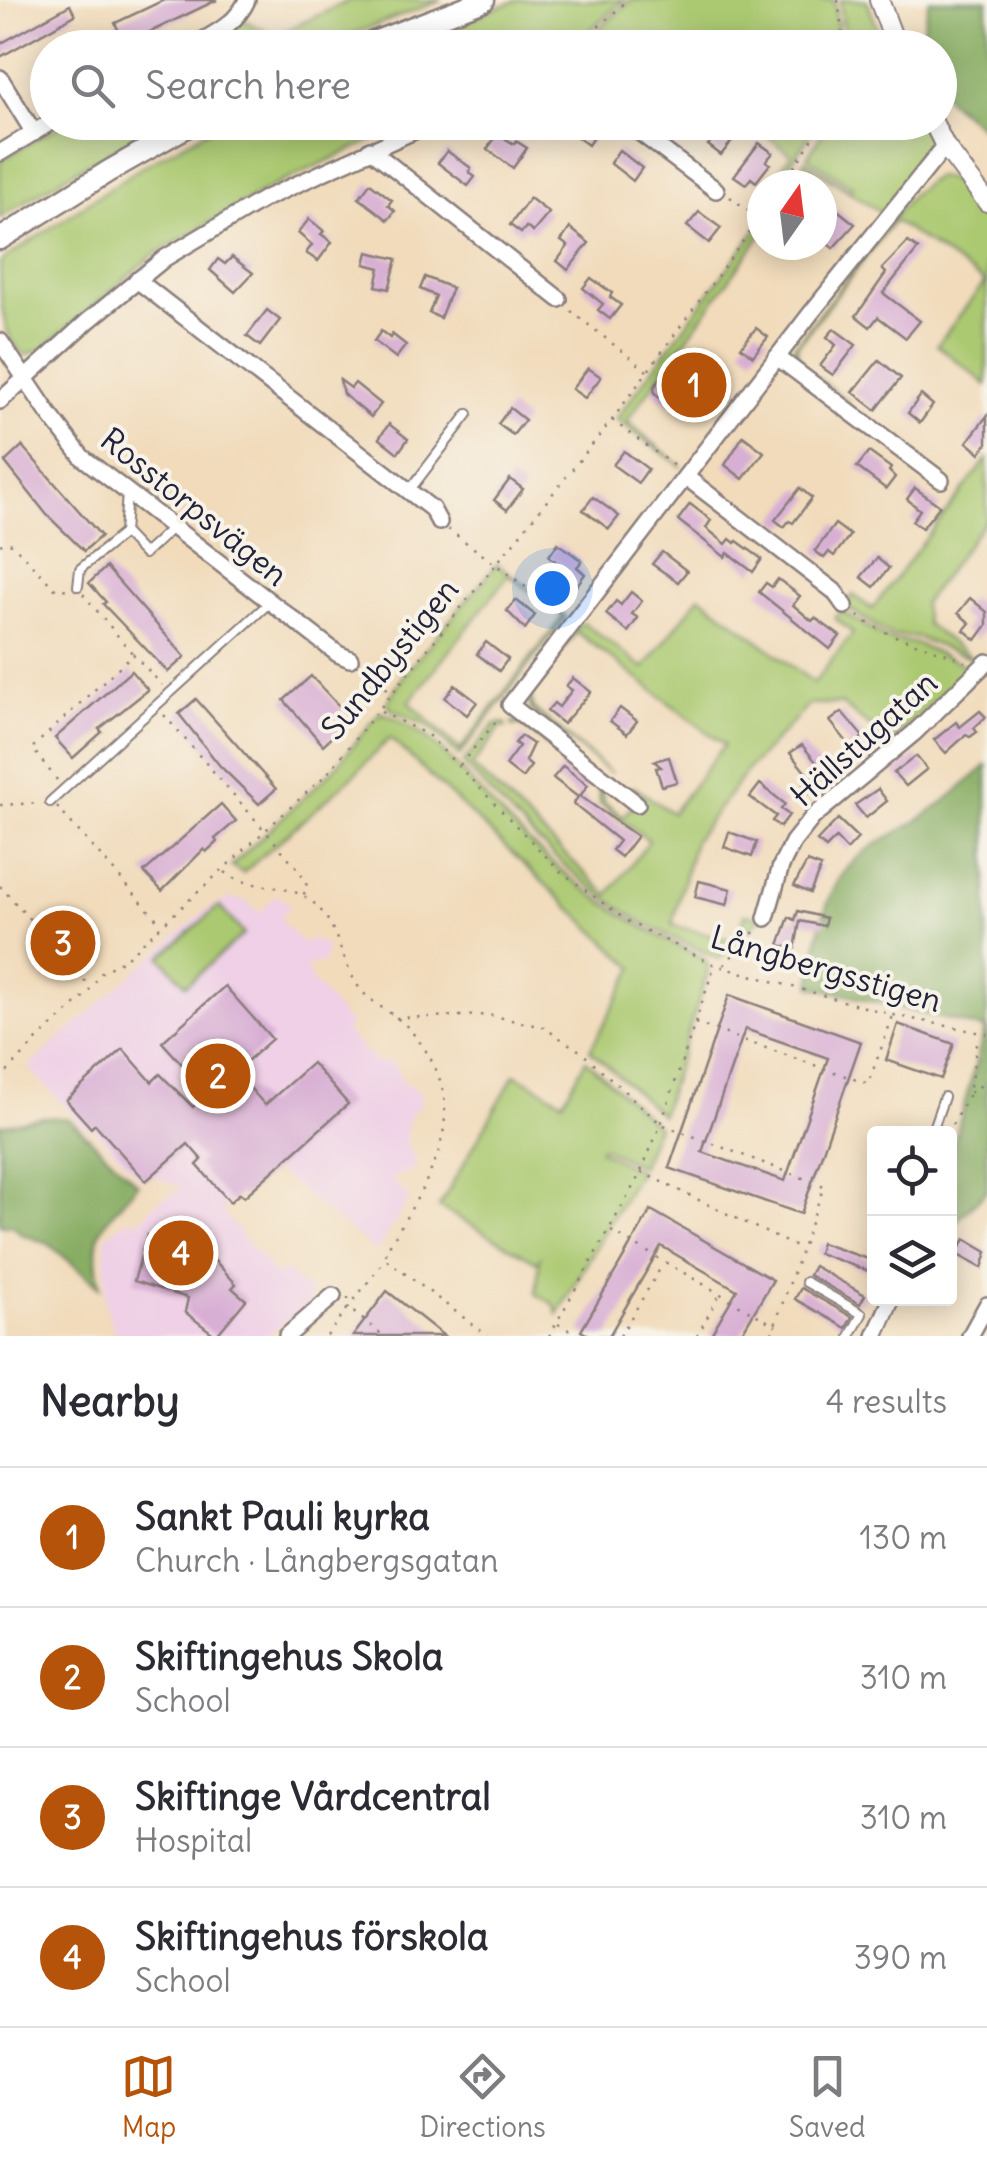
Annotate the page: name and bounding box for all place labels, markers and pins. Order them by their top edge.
pin: 1 [662,348,726,422]
pin: 3 [30,906,96,980]
pin: 2 [186,1038,250,1114]
pin: 4 [148,1216,214,1290]

